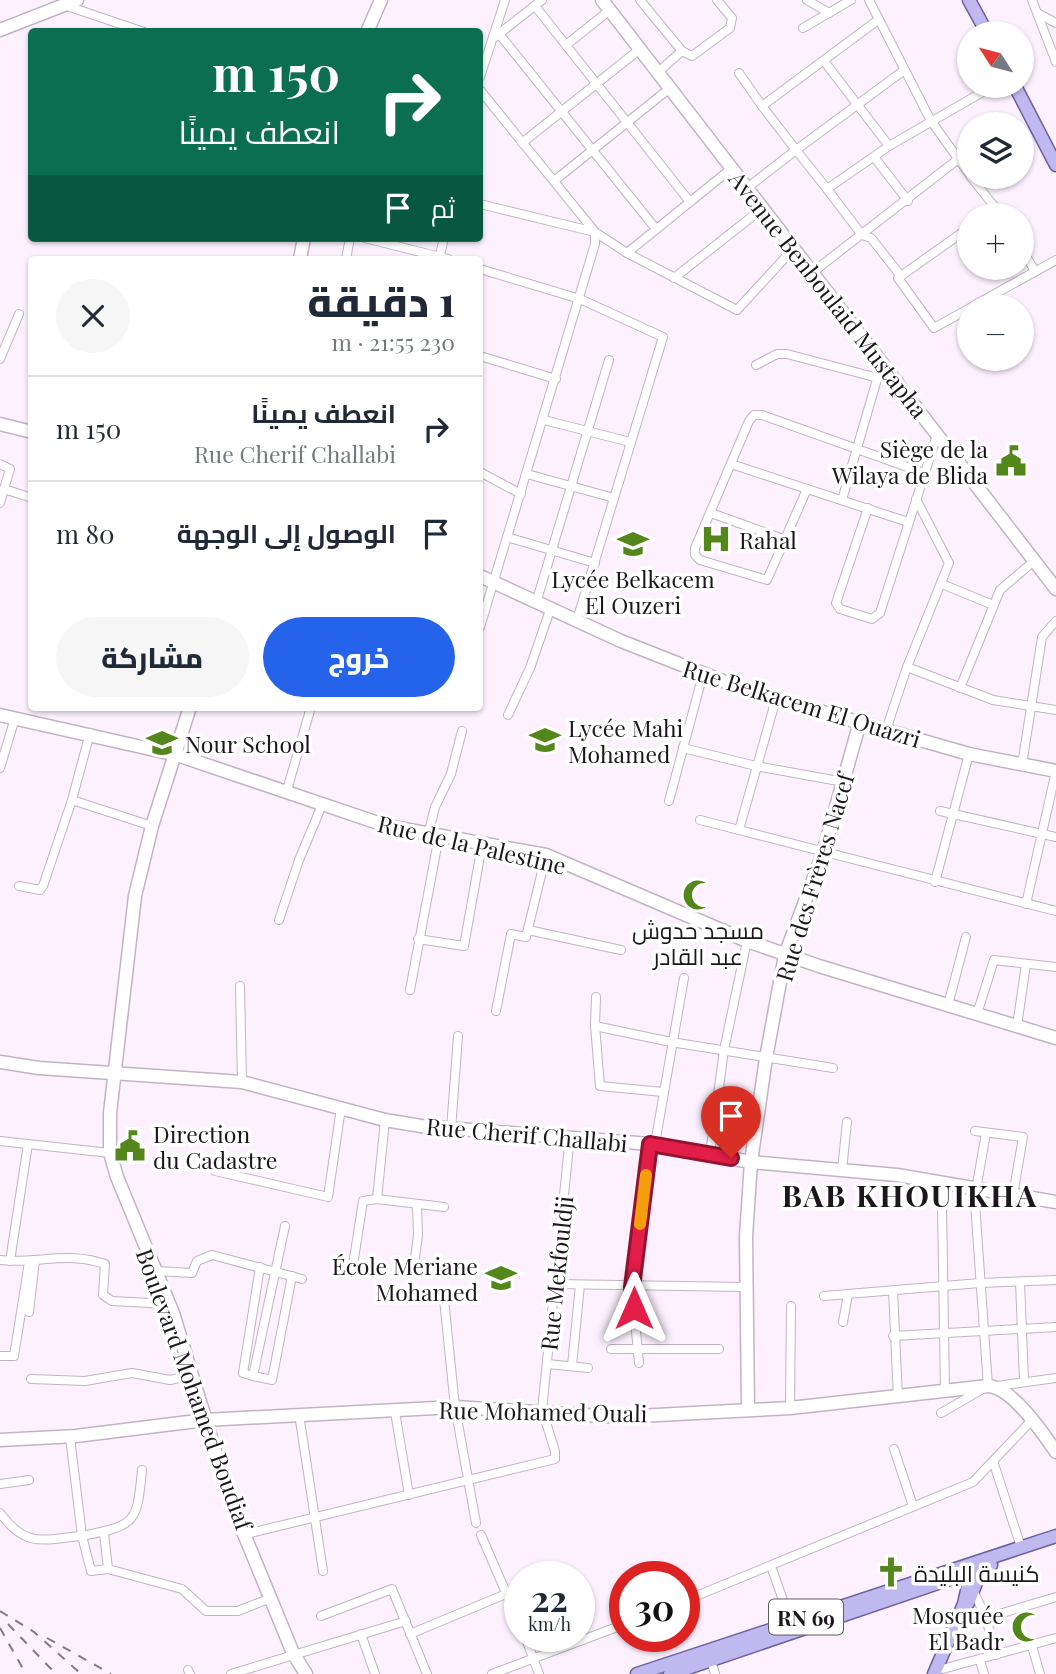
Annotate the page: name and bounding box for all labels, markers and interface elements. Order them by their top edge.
north arrow [957,21,1034,98]
map controls [957,21,1034,371]
text: 150 m [212,39,340,104]
icon: right [364,56,455,147]
text: انعطف يمينًا [178,109,340,152]
button: layers [957,112,1034,189]
street label: Avenue Benboulaid Mustapha [722,163,936,424]
icon: arrive [379,189,417,227]
text: ثم [431,190,455,225]
button: + [957,203,1034,280]
text: 1 دقيقة [307,272,455,328]
button: close [56,279,130,353]
button: − [957,294,1034,371]
text: 230 m · 21:55 [331,326,455,357]
text: انعطف يمينًا [251,395,396,430]
icon: right [417,410,455,448]
text: 150 m [56,411,121,446]
place label: Siège de la Wilaya de Blida [831,433,989,490]
text: Rue Cherif Challabi [194,438,396,469]
public building icon: Siège de la Wilaya de Blida [994,444,1028,478]
text: الوصول إلى الوجهة [177,515,396,550]
icon: arrive [417,515,455,553]
text: 80 m [56,516,115,551]
hospital icon: Rahal [699,522,733,556]
place label: Rahal [739,524,797,555]
school or university icon: Lycée Belkacem El Ouzeri [616,527,650,561]
place label: Lycée Belkacem El Ouzeri [551,563,715,620]
button: مشاركة [56,617,249,697]
button: خروج [263,617,455,697]
street label: Rue Belkacem El Ouazri [679,652,925,754]
place label: Lycée Mahi Mohamed [568,712,684,769]
school or university icon: Lycée Mahi Mohamed [528,723,562,757]
school or university icon: Nour School [145,726,179,760]
place label: Nour School [185,728,311,759]
street label: Rue des Frères Nacef [768,767,861,985]
street label: Rue de la Palestine [375,807,569,881]
mosque icon: مسجد حدوش عبد القادر [681,878,715,912]
place label: مسجد حدوش عبد القادر [632,914,764,971]
pin [701,1086,761,1158]
icon: arrive [712,1097,750,1135]
street label: Rue Cherif Challabi [425,1110,629,1158]
place label: Direction du Cadastre [153,1118,277,1175]
public building icon: Direction du Cadastre [113,1129,147,1163]
district label: BAB KHOUIKHA [782,1175,1038,1215]
street label: Rue Mekfouldji [532,1194,580,1352]
street label: Boulevard Mohamed Boudiaf [130,1244,261,1536]
place label: École Meriane Mohamed [332,1250,478,1307]
school or university icon: École Meriane Mohamed [484,1261,518,1295]
position arrow [597,1271,671,1345]
street label: Rue Mohamed Ouali [438,1394,648,1428]
church icon: كنيسة البليدة [874,1555,908,1589]
place label: كنيسة البليدة [914,1557,1040,1588]
speed limit sign: 30 [609,1561,700,1652]
text: 22 [531,1574,568,1621]
place label: Mosquée El Badr [912,1599,1004,1656]
road number: RN 69 [769,1600,843,1634]
mosque icon: Mosquée El Badr [1010,1610,1044,1644]
text: km/h [528,1612,571,1636]

